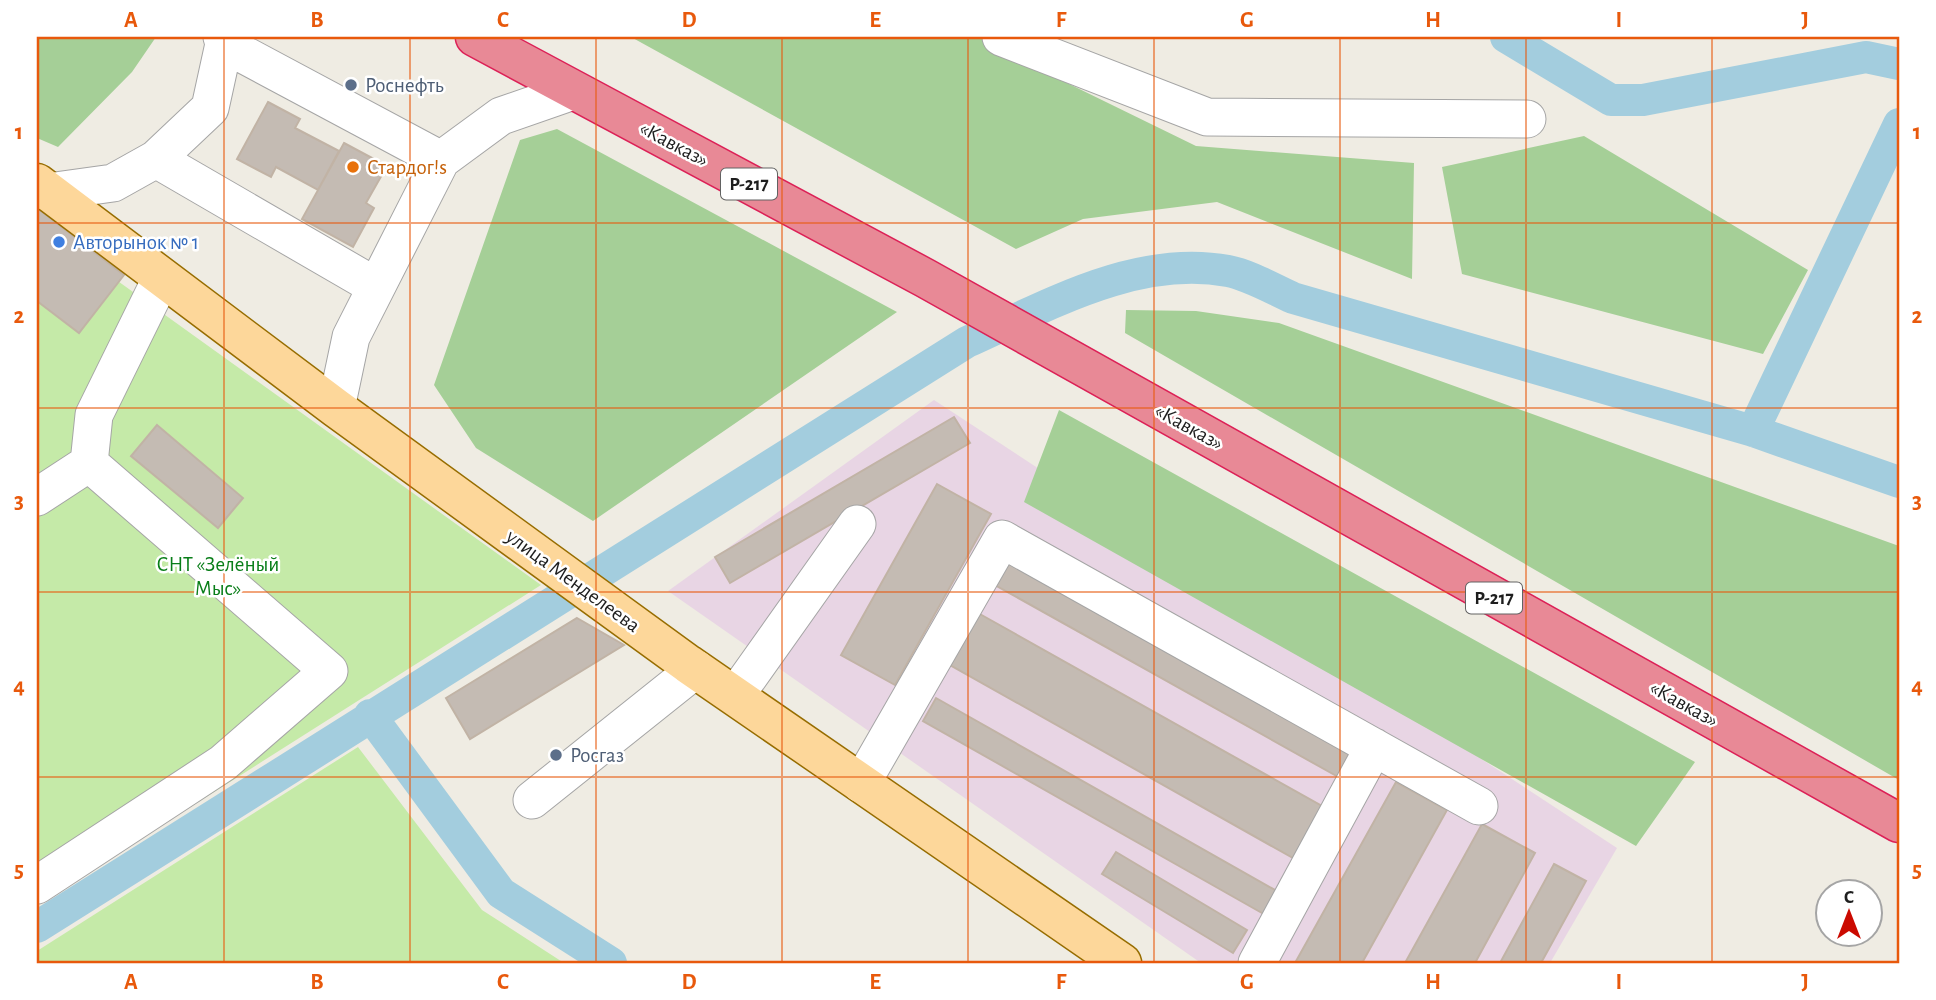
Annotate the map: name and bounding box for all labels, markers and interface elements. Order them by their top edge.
text: A [124,9,138,32]
text: B [310,9,324,32]
text: C [497,9,509,32]
text: D [681,9,697,32]
text: E [869,9,881,32]
text: F [1056,9,1067,32]
text: G [1240,9,1254,32]
text: H [1425,9,1441,32]
text: I [1616,9,1622,32]
text: J [1801,9,1809,32]
place label: Роснефть [365,75,444,96]
marker: Роснефть [343,77,359,93]
street label: «Кавказ» [636,117,712,171]
text: 1 [15,121,23,144]
text: 1 [1913,121,1921,144]
place label: Стардог!s [367,157,447,178]
marker: Стардог!s [345,159,361,175]
road number: Р-217 [721,168,777,200]
place label: Авторынок № 1 [73,232,199,253]
marker: Авторынок № 1 [51,234,67,250]
text: 2 [14,305,25,328]
text: 2 [1912,305,1923,328]
street label: «Кавказ» [1151,400,1227,454]
text: 3 [14,490,24,513]
text: 3 [1912,490,1922,513]
street label: улица Менделеева [501,525,644,637]
park label: СНТ «Зелёный Мыс» [157,554,279,599]
road number: Р-217 [1466,582,1522,614]
text: 4 [13,675,25,698]
text: 4 [1911,675,1923,698]
street label: «Кавказ» [1646,677,1722,731]
place label: Росгаз [570,745,624,766]
marker: Росгаз [548,747,564,763]
text: 5 [14,859,24,882]
text: 5 [1912,859,1922,882]
north arrow [1814,878,1884,948]
text: С [1844,888,1854,907]
text: A [124,971,138,994]
text: B [310,971,324,994]
text: C [497,971,509,994]
text: D [681,971,697,994]
text: E [869,971,881,994]
text: F [1056,971,1067,994]
text: G [1240,971,1254,994]
text: H [1425,971,1441,994]
text: I [1616,971,1622,994]
text: J [1801,971,1809,994]

